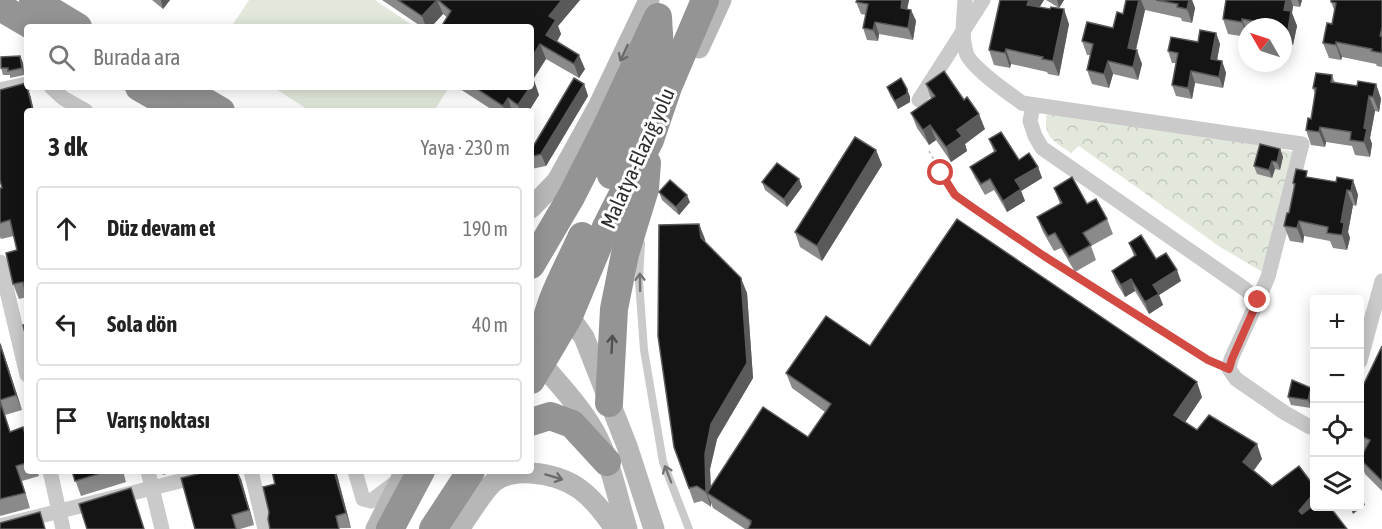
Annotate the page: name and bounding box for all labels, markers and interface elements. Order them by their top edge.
north arrow [1238,18,1292,72]
search box [24,24,534,90]
icon: search [45,41,78,74]
one-way arrow [617,43,629,61]
text: Burada ara [93,44,181,70]
street label: Malatya-Elazığ yolu [595,84,679,232]
text: 3 dk [48,132,88,162]
text: Yaya · 230 m [421,136,510,159]
route start [927,159,953,185]
icon: ahead [50,212,83,245]
text: Düz devam et [107,215,215,241]
text: 190 m [463,217,508,240]
one-way arrow [634,272,646,292]
route end [1244,286,1270,312]
map controls [1310,295,1364,511]
button: + [1310,295,1364,349]
icon: left [50,308,83,341]
text: Sola dön [107,311,177,337]
text: 40 m [472,313,508,336]
one-way arrow [607,335,618,355]
button: − [1310,349,1364,403]
button: locate [1310,403,1364,457]
icon: arrive [50,404,83,437]
text: Varış noktası [107,407,210,433]
button: layers [1310,457,1364,511]
one-way arrow [662,465,673,484]
one-way arrow [544,472,563,483]

